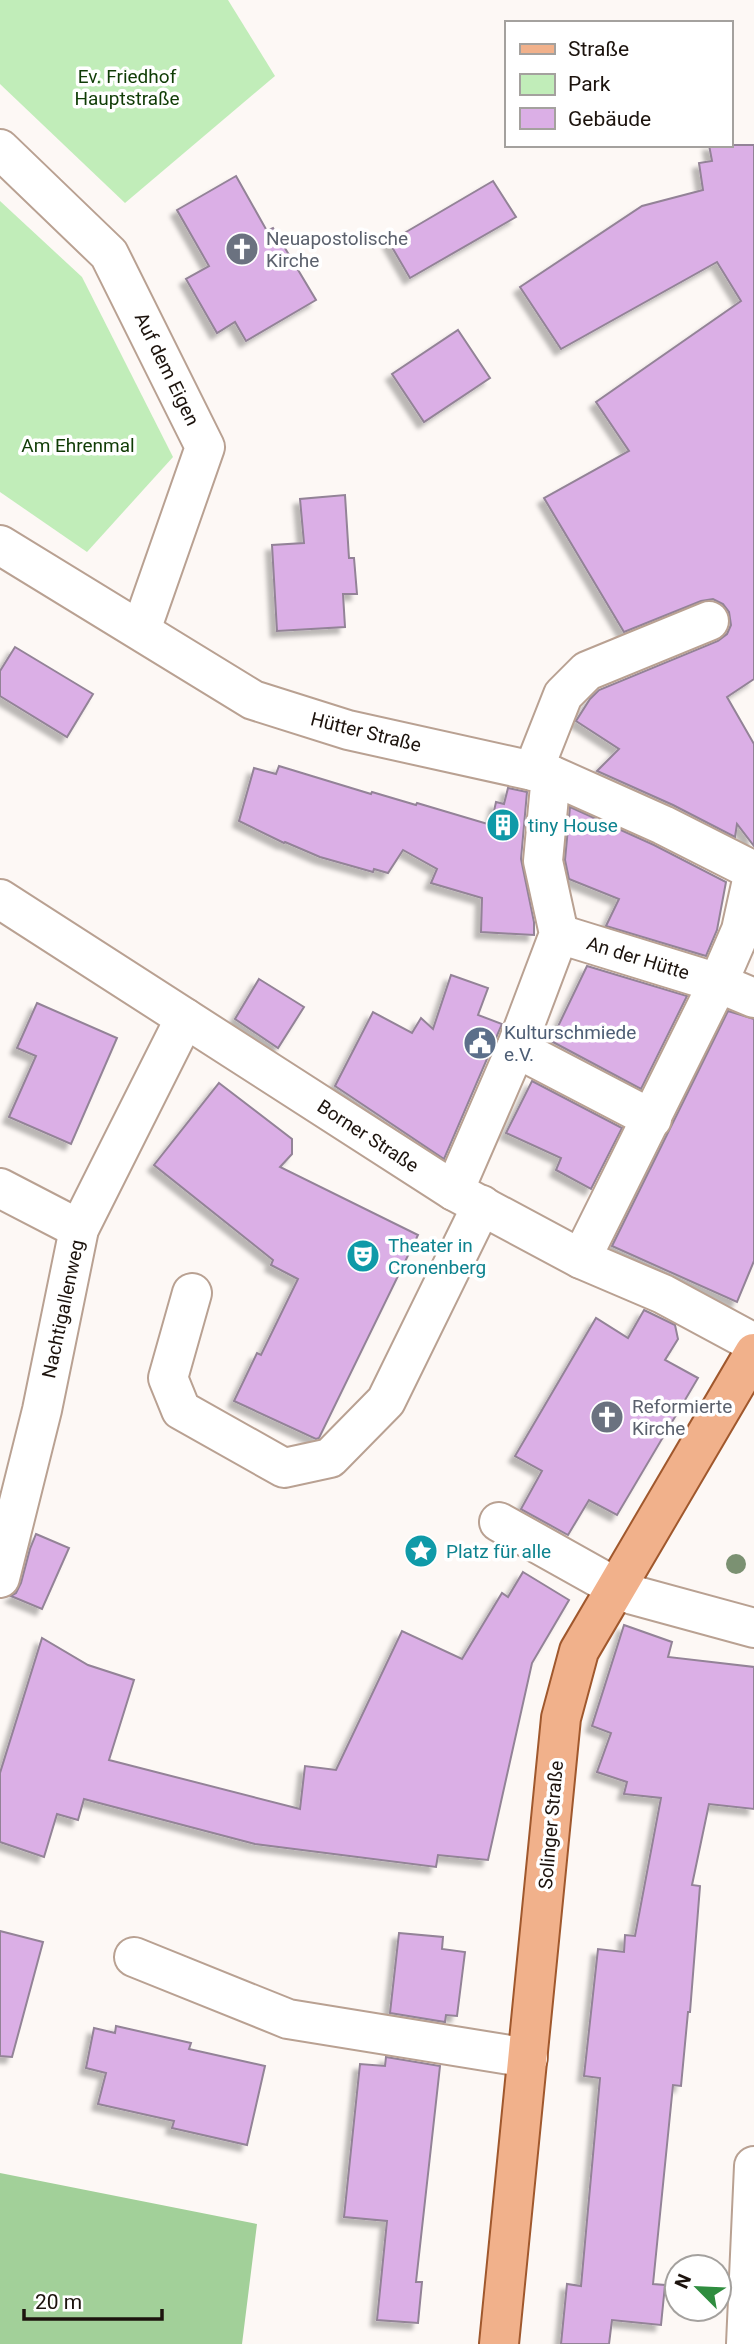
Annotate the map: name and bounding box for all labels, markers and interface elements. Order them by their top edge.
legend [505,21,733,147]
text: Straße [568,37,629,61]
park label: Ev. Friedhof Hauptstraße [74,65,180,110]
text: Park [568,72,611,96]
text: Gebäude [568,107,651,131]
place label: Neuapostolische Kirche [266,227,408,272]
church icon: Neuapostolische Kirche [223,230,261,268]
street label: Auf dem Eigen [130,309,204,429]
park label: Am Ehrenmal [21,434,135,457]
street label: Hütter Straße [308,707,424,757]
building icon: tiny House [484,806,522,844]
place label: tiny House [528,814,618,837]
street label: An der Hütte [584,931,692,985]
place label: Kulturschmiede e.V. [504,1021,636,1066]
public building icon: Kulturschmiede e.V. [461,1024,499,1062]
street label: Borner Straße [313,1095,423,1177]
place label: Theater in Cronenberg [388,1234,486,1279]
theatre icon: Theater in Cronenberg [344,1237,382,1275]
street label: Nachtigallenweg [37,1238,89,1380]
place label: Reformierte Kirche [632,1395,732,1440]
church icon: Reformierte Kirche [588,1398,626,1436]
place icon: Platz für alle [402,1532,440,1570]
place label: Platz für alle [446,1540,551,1563]
street label: Solinger Straße [534,1760,568,1890]
north arrow [663,2253,733,2323]
text: N [670,2270,696,2292]
scale bar [24,2278,163,2322]
text: 20 m [35,2290,82,2314]

